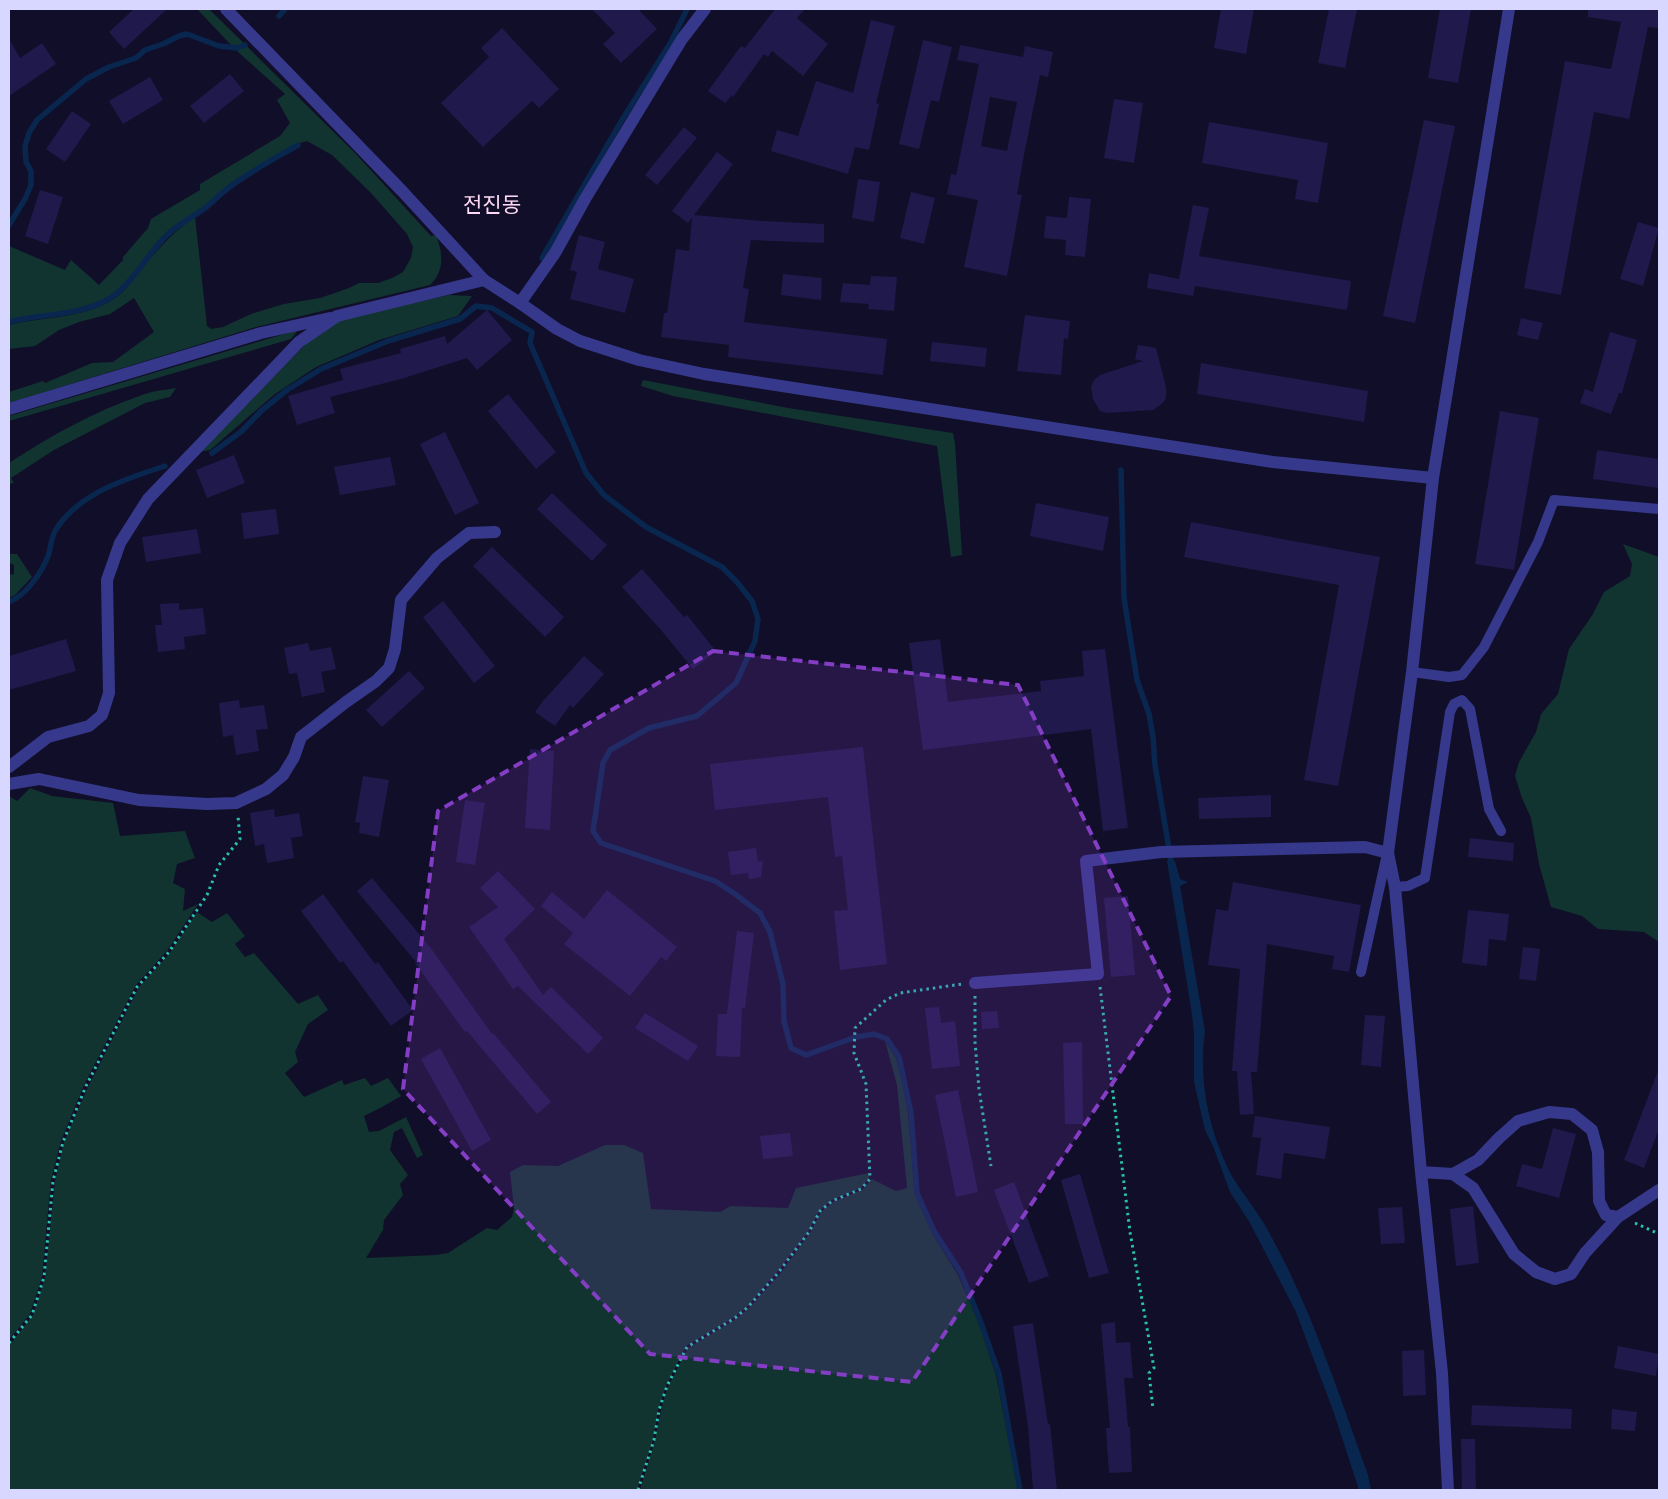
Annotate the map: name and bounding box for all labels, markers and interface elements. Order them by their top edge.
district label: 전진동 [463,192,521,218]

